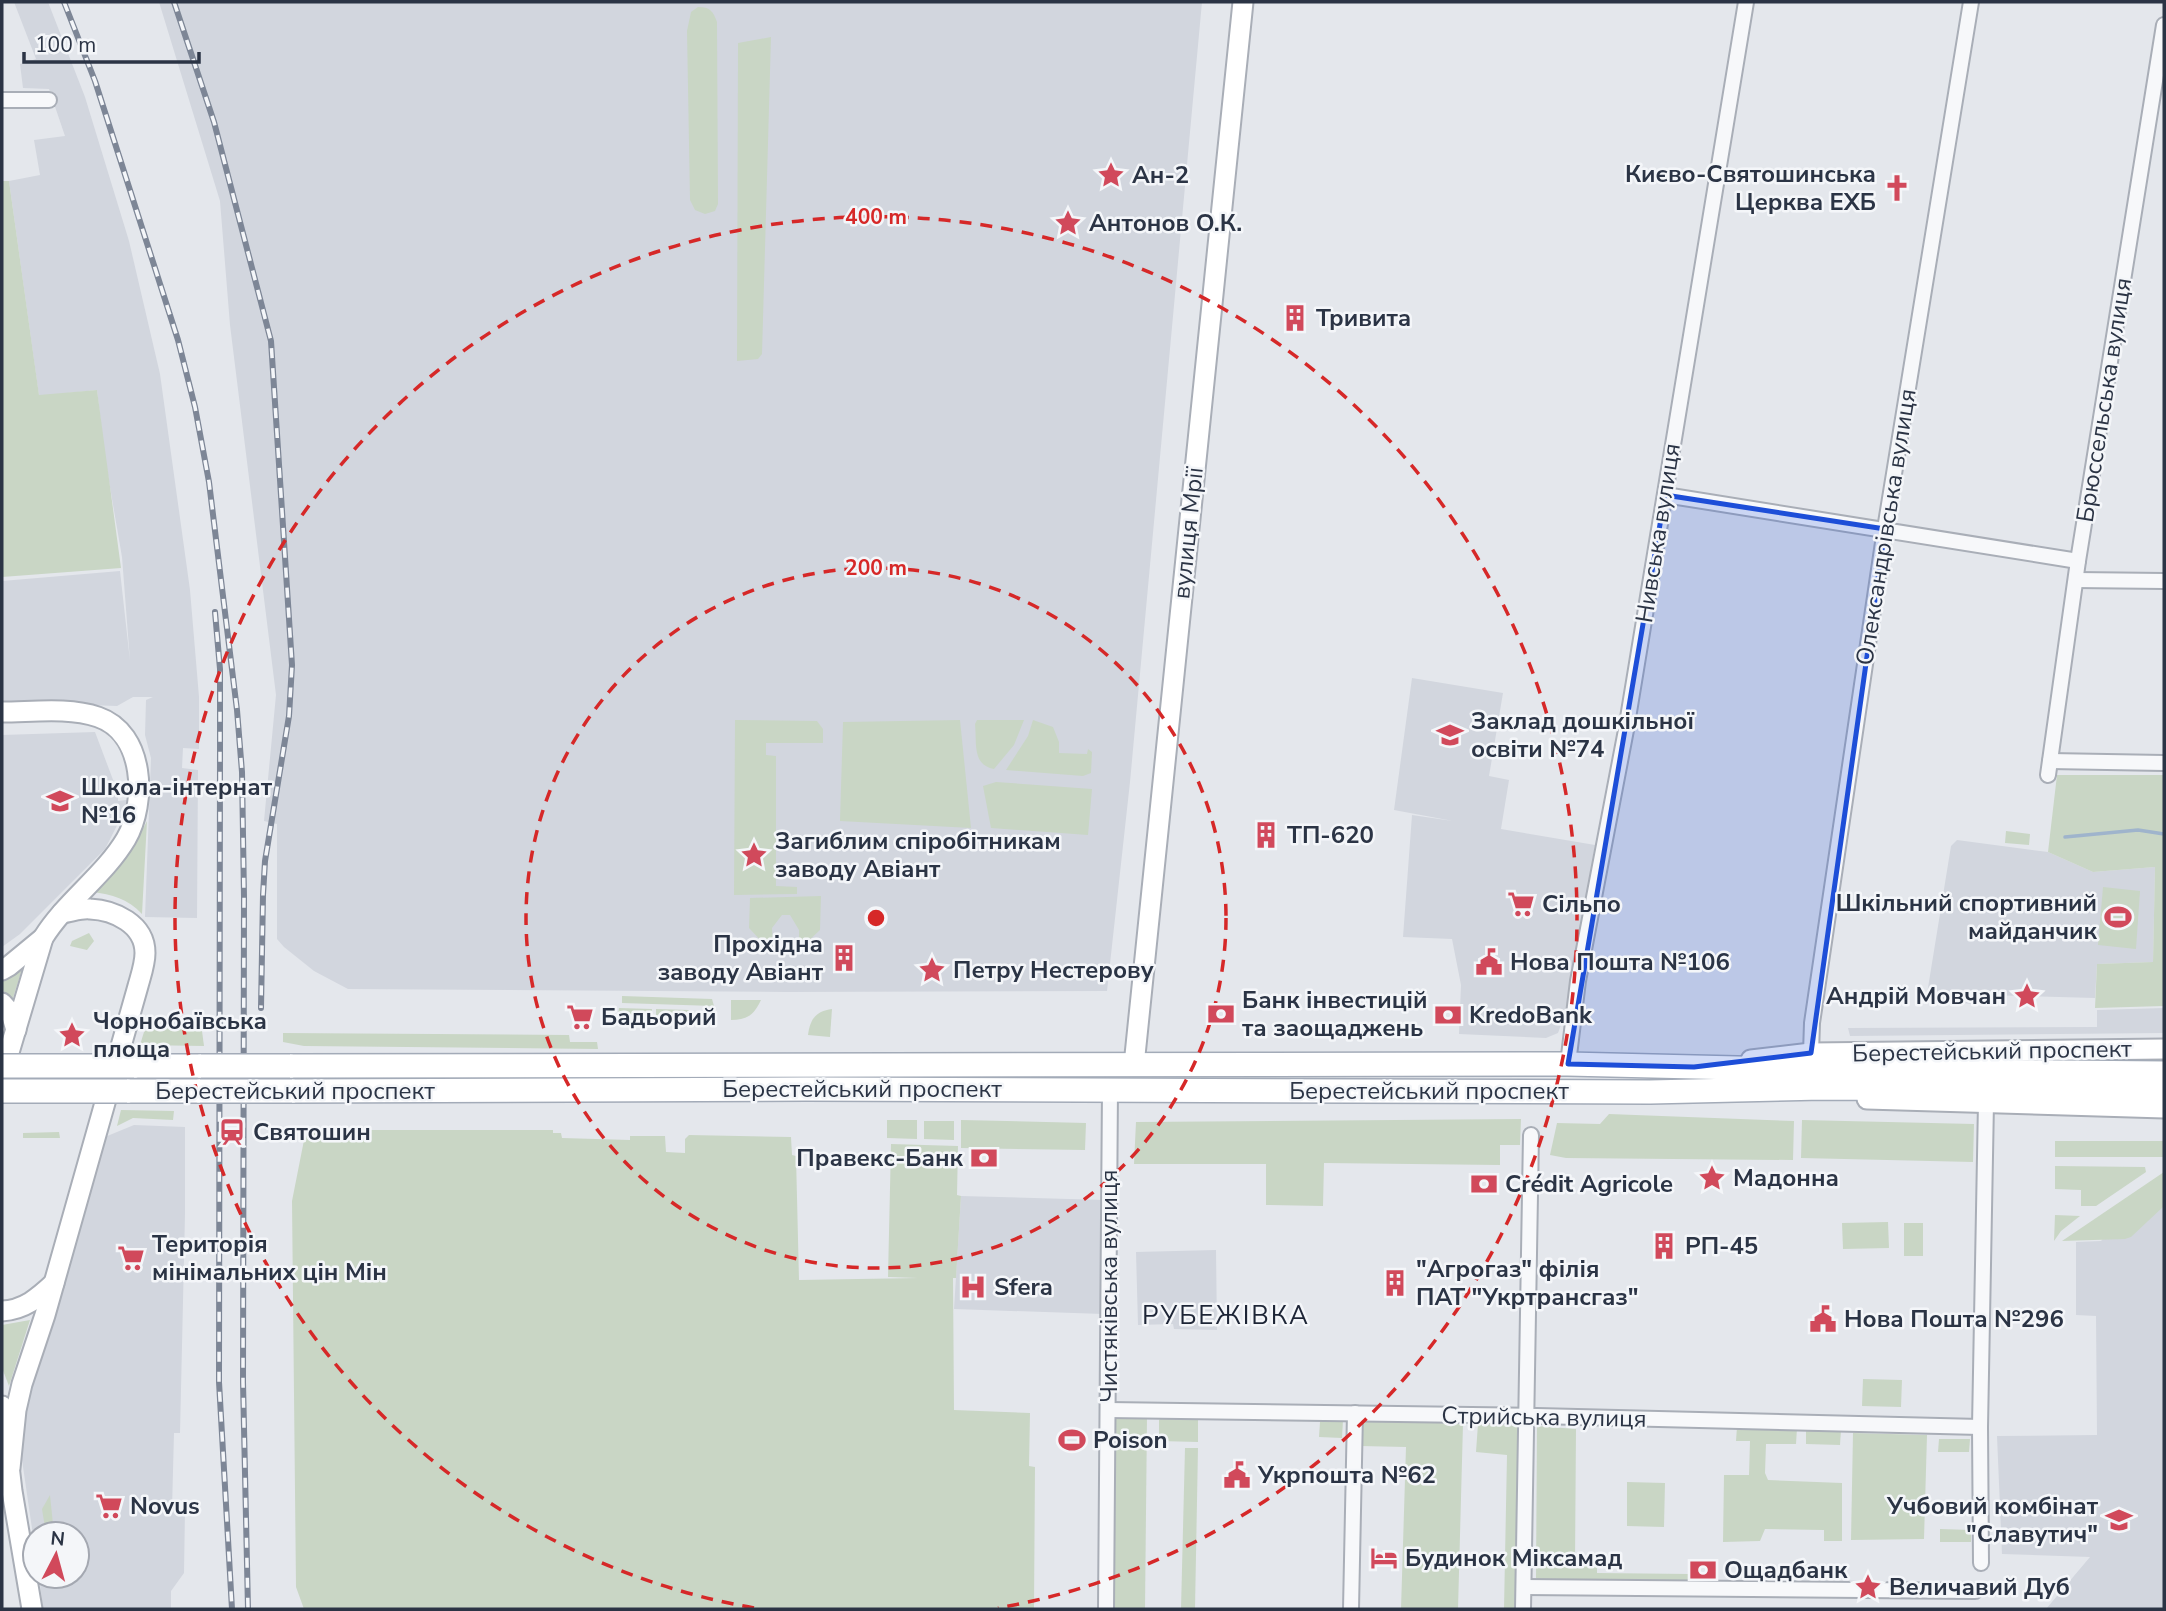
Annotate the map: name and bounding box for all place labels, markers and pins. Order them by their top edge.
place label: Києво-Святошинська Церква ЕХБ [1625,158,1876,218]
place label: Ан-2 [1132,159,1189,191]
place icon: Ан-2 [1096,160,1126,190]
church icon: Києво-Святошинська Церква ЕХБ [1882,173,1912,203]
place label: Антонов О.К. [1089,207,1242,239]
place icon: Антонов О.К. [1053,208,1083,238]
place label: Тривита [1316,302,1411,334]
building icon: Тривита [1280,303,1310,333]
place label: Заклад дошкільної освіти №74 [1471,705,1694,765]
school or university icon: Заклад дошкільної освіти №74 [1435,720,1465,750]
place label: Школа-інтернат №16 [81,771,273,831]
school or university icon: Школа-інтернат №16 [45,786,75,816]
place label: ТП-620 [1287,819,1374,851]
building icon: ТП-620 [1251,820,1281,850]
place label: Загиблим спіробітникам заводу Авіант [775,825,1061,885]
place icon: Загиблим спіробітникам заводу Авіант [739,840,769,870]
place label: Шкільний спортивний майданчик [1836,887,2098,947]
place label: Сільпо [1542,888,1621,920]
supermarket icon: Сільпо [1506,889,1536,919]
sports icon: Шкільний спортивний майданчик [2103,902,2133,932]
centre of rings [864,906,888,930]
place label: Прохідна заводу Авіант [658,928,824,988]
building icon: Прохідна заводу Авіант [829,943,859,973]
place label: Нова Пошта №106 [1510,946,1730,978]
public building icon: Нова Пошта №106 [1474,947,1504,977]
place label: Петру Нестерову [953,954,1154,986]
place icon: Петру Нестерову [917,955,947,985]
place label: Андрій Мовчан [1826,980,2006,1012]
place icon: Андрій Мовчан [2012,981,2042,1011]
place label: Банк інвестицій та заощаджень [1242,984,1428,1044]
bank icon: Банк інвестицій та заощаджень [1206,999,1236,1029]
place label: KredoBank [1469,999,1593,1031]
bank icon: KredoBank [1433,1000,1463,1030]
place label: Бадьорий [601,1001,717,1033]
supermarket icon: Бадьорий [565,1002,595,1032]
place label: Чорнобаївська площа [93,1005,267,1065]
place icon: Чорнобаївська площа [57,1020,87,1050]
place label: Святошин [253,1116,371,1148]
station icon: Святошин [217,1117,247,1147]
place label: Правекс-Банк [796,1142,964,1174]
bank icon: Правекс-Банк [969,1143,999,1173]
place label: Мадонна [1733,1162,1839,1194]
place icon: Мадонна [1697,1163,1727,1193]
place label: Crédit Agricole [1505,1168,1673,1200]
bank icon: Crédit Agricole [1469,1169,1499,1199]
place label: Територія мінімальних цін Мін [152,1228,387,1288]
place label: РП-45 [1685,1230,1758,1262]
building icon: РП-45 [1649,1231,1679,1261]
supermarket icon: Територія мінімальних цін Мін [116,1243,146,1273]
place label: "Агрогаз" філія ПАТ "Укртрансгаз" [1416,1253,1639,1313]
building icon: "Агрогаз" філія ПАТ "Укртрансгаз" [1380,1268,1410,1298]
place label: Sfera [994,1271,1053,1303]
hospital icon: Sfera [958,1272,988,1302]
place label: Нова Пошта №296 [1844,1303,2064,1335]
public building icon: Нова Пошта №296 [1808,1304,1838,1334]
place label: Poison [1093,1424,1168,1456]
sports icon: Poison [1057,1425,1087,1455]
place label: Укрпошта №62 [1257,1459,1436,1491]
public building icon: Укрпошта №62 [1222,1460,1252,1490]
place label: Novus [130,1490,200,1522]
place label: Учбовий комбінат "Славутич" [1886,1490,2099,1550]
supermarket icon: Novus [94,1491,124,1521]
school or university icon: Учбовий комбінат "Славутич" [2104,1505,2134,1535]
place label: Будинок Міксамад [1405,1542,1622,1574]
hotel icon: Будинок Міксамад [1369,1543,1399,1573]
place label: Ощадбанк [1724,1554,1848,1586]
bank icon: Ощадбанк [1688,1555,1718,1585]
place label: Величавий Дуб [1889,1571,2070,1603]
place icon: Величавий Дуб [1853,1572,1883,1602]

